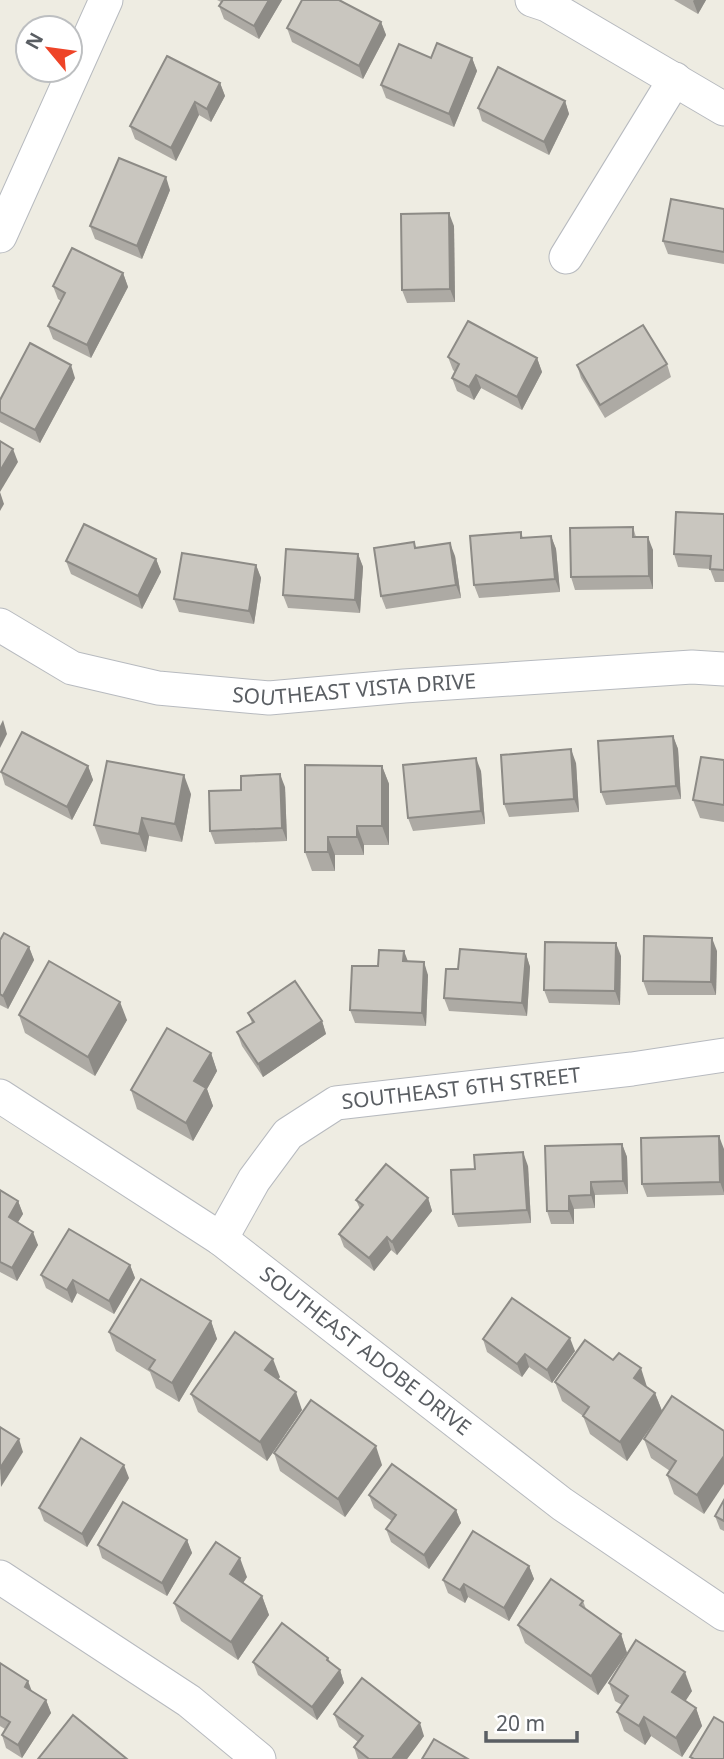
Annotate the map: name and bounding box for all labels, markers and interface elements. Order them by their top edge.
north arrow [14,14,84,84]
text: N [19,28,49,54]
street label: SOUTHEAST VISTA DRIVE [231,666,477,712]
street label: SOUTHEAST 6TH STREET [340,1060,582,1115]
street label: SOUTHEAST ADOBE DRIVE [255,1259,477,1441]
scale bar [486,1700,577,1744]
text: 20 m [496,1709,545,1737]

